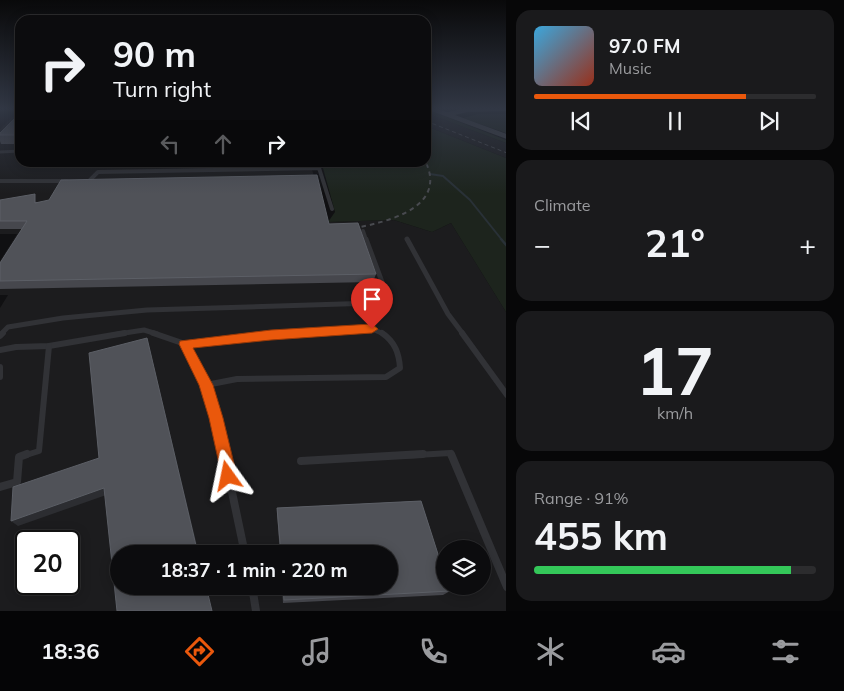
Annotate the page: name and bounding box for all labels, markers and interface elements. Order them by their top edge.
text: 90 m [113,32,196,76]
text: 97.0 FM [609,34,681,58]
icon: right [30,35,95,100]
text: Music [609,58,652,78]
text: Turn right [113,75,211,103]
icon: previous [567,107,595,135]
icon: pause [661,107,689,135]
icon: next [755,107,783,135]
icon: left [156,130,184,158]
icon: ahead [209,130,237,158]
icon: right [262,130,290,158]
text: Climate [534,195,590,215]
text: 21° [645,219,705,267]
text: − [534,227,551,262]
text: + [799,227,816,262]
pin [351,278,393,329]
icon: arrive [358,285,386,313]
text: 17 [636,330,714,411]
text: km/h [657,403,693,423]
position arrow [201,449,253,501]
text: Range · 91% [534,488,629,508]
text: 455 km [534,512,668,560]
speed limit sign: 20 [15,530,80,595]
map controls [436,540,491,595]
button: layers [436,540,491,595]
text: 18:37 · 1 min · 220 m [160,558,348,582]
icon: directions [182,634,217,669]
icon: music [299,634,334,669]
icon: phone [416,634,451,669]
icon: climate [533,634,568,669]
icon: car [651,634,686,669]
icon: filters [768,634,803,669]
text: 18:36 [41,637,99,665]

